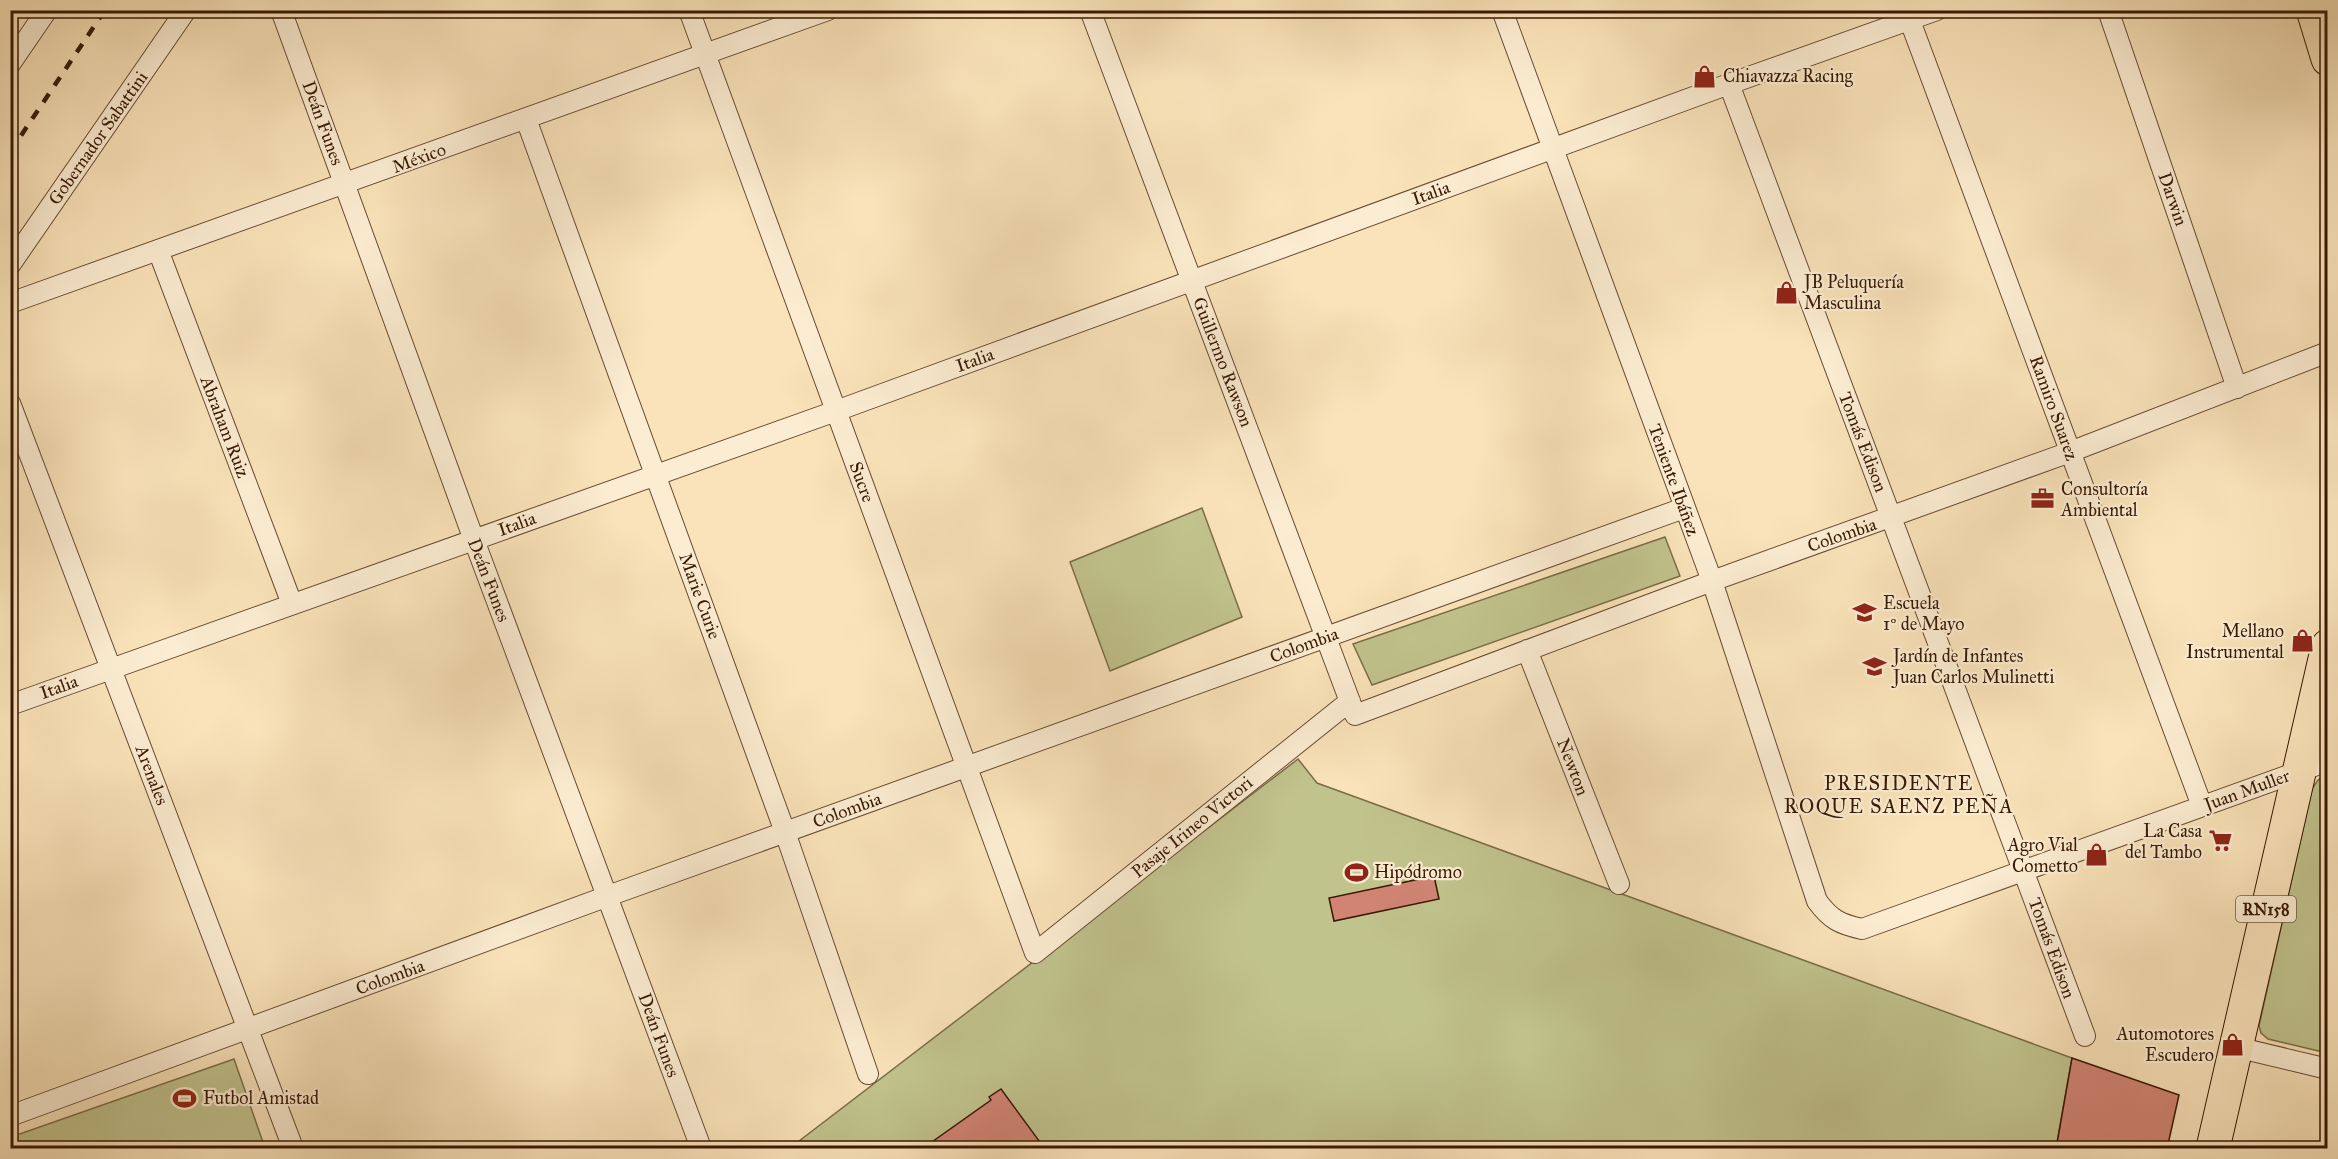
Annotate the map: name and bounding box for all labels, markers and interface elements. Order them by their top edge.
shop icon: Chiavazza Racing [1692,63,1718,89]
place label: Chiavazza Racing [1723,65,1854,88]
street label: Gobernador Sabattini [44,67,152,209]
street label: Deán Funes [298,78,348,168]
street label: México [389,138,449,178]
street label: Darwin [2154,169,2192,229]
street label: Italia [1409,176,1453,210]
place label: JB Peluquería Masculina [1802,271,1904,314]
shop icon: JB Peluquería Masculina [1773,279,1799,305]
street label: Guillermo Rawson [1188,294,1258,430]
street label: Italia [953,343,997,377]
street label: Ramiro Suarez [2025,353,2083,463]
street label: Abraham Ruiz [195,372,254,481]
street label: Tomás Edison [1834,389,1892,495]
street label: Teniente Ibáñez [1644,421,1704,539]
street label: Sucre [845,459,879,505]
place label: Consultoría Ambiental [2060,478,2148,521]
office icon: Consultoría Ambiental [2030,486,2056,512]
street label: Italia [495,507,539,541]
street label: Colombia [1805,513,1880,557]
street label: Deán Funes [463,535,515,625]
street label: Marie Curie [674,550,726,642]
place label: Escuela 1º de Mayo [1883,592,1965,635]
school or university icon: Escuela 1º de Mayo [1852,600,1878,626]
place label: Mellano Instrumental [2186,620,2284,663]
street label: Colombia [1267,622,1342,668]
shop icon: Mellano Instrumental [2289,628,2315,654]
place label: Jardín de Infantes Juan Carlos Mulinetti [1891,645,2054,689]
school or university icon: Jardín de Infantes Juan Carlos Mulinetti [1862,653,1888,679]
street label: Italia [37,670,81,704]
street label: Newton [1552,735,1594,799]
street label: Arenales [130,741,173,808]
street label: Juan Muller [2199,764,2293,817]
street label: Pasaje Irineo Victori [1127,771,1257,883]
district label: PRESIDENTE ROQUE SAENZ PEÑA [1784,771,2014,818]
street label: Colombia [810,787,885,833]
place label: La Casa del Tambo [2125,820,2202,863]
supermarket icon: La Casa del Tambo [2207,828,2233,854]
place label: Agro Vial Cometto [2007,834,2078,877]
shop icon: Agro Vial Cometto [2083,842,2109,868]
sports icon: Hipódromo [1343,859,1369,885]
place label: Hipódromo [1374,861,1462,883]
street label: Tomás Edison [2024,895,2080,1002]
road number: RN158 [2236,896,2296,922]
street label: Colombia [353,954,428,1000]
street label: Deán Funes [634,990,684,1080]
place label: Automotores Escudero [2115,1023,2214,1066]
shop icon: Automotores Escudero [2219,1031,2245,1057]
sports icon: Futbol Amistad [172,1085,198,1111]
place label: Futbol Amistad [203,1087,319,1109]

